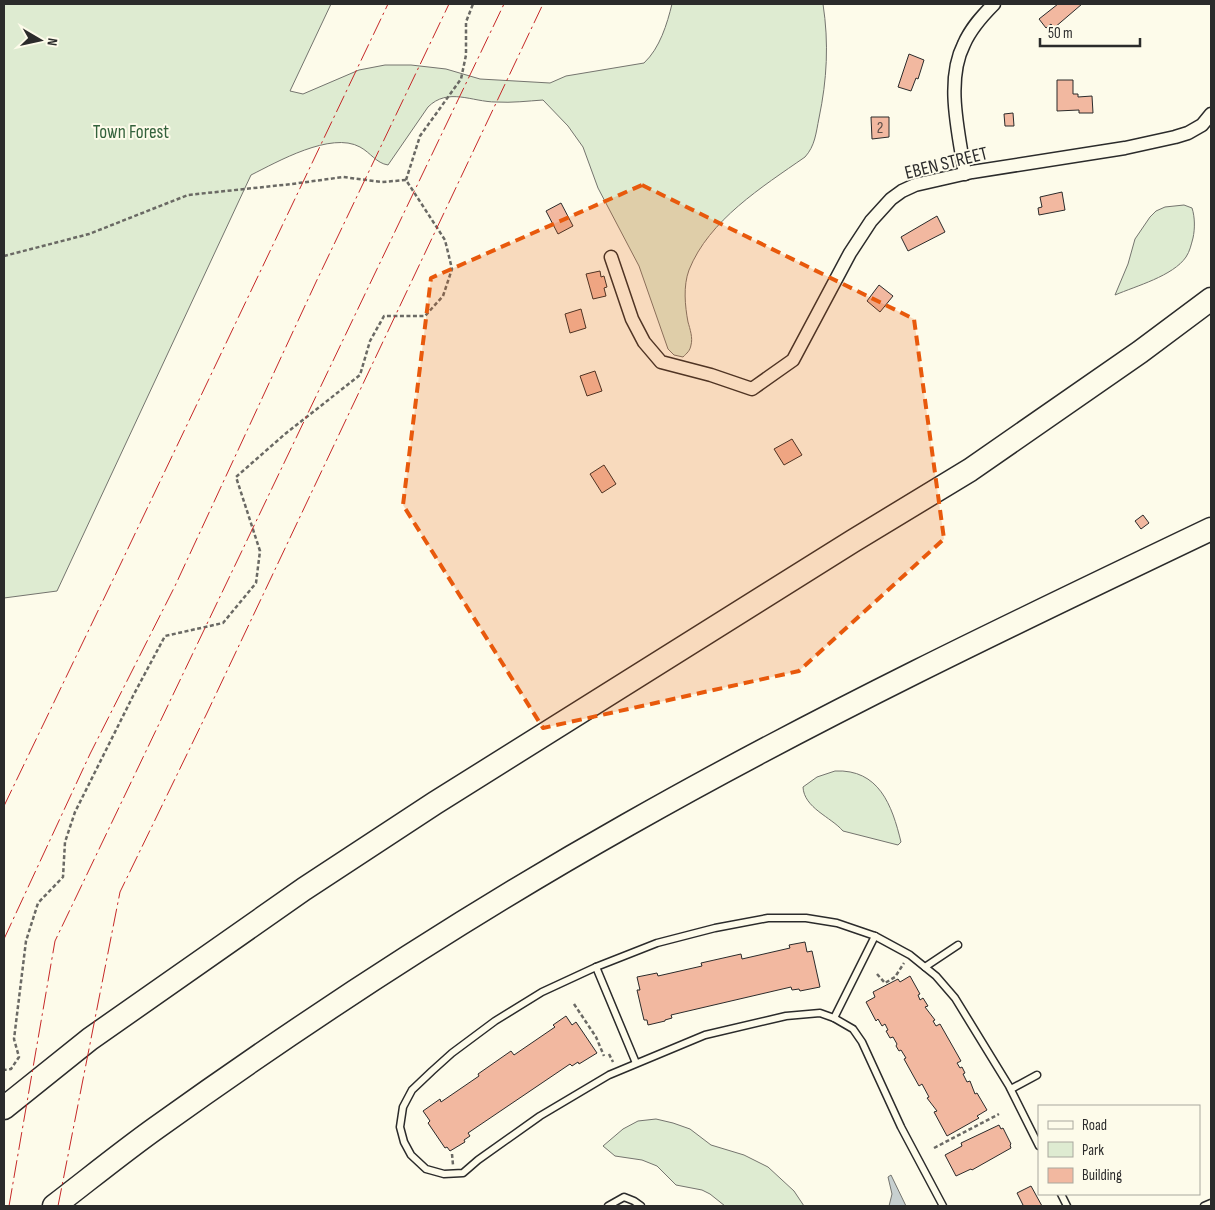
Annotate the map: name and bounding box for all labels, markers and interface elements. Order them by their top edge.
north arrow [15,15,65,65]
scale bar [1040,15,1140,47]
text: 50 m [1048,24,1073,43]
text: N [43,37,61,47]
house number: 2 [877,119,883,138]
park label: Town Forest [93,121,169,144]
street label: EBEN STREET [902,142,991,185]
legend [1038,1105,1200,1195]
text: Road [1082,1116,1107,1135]
text: Park [1082,1141,1104,1160]
text: Building [1082,1166,1122,1185]

